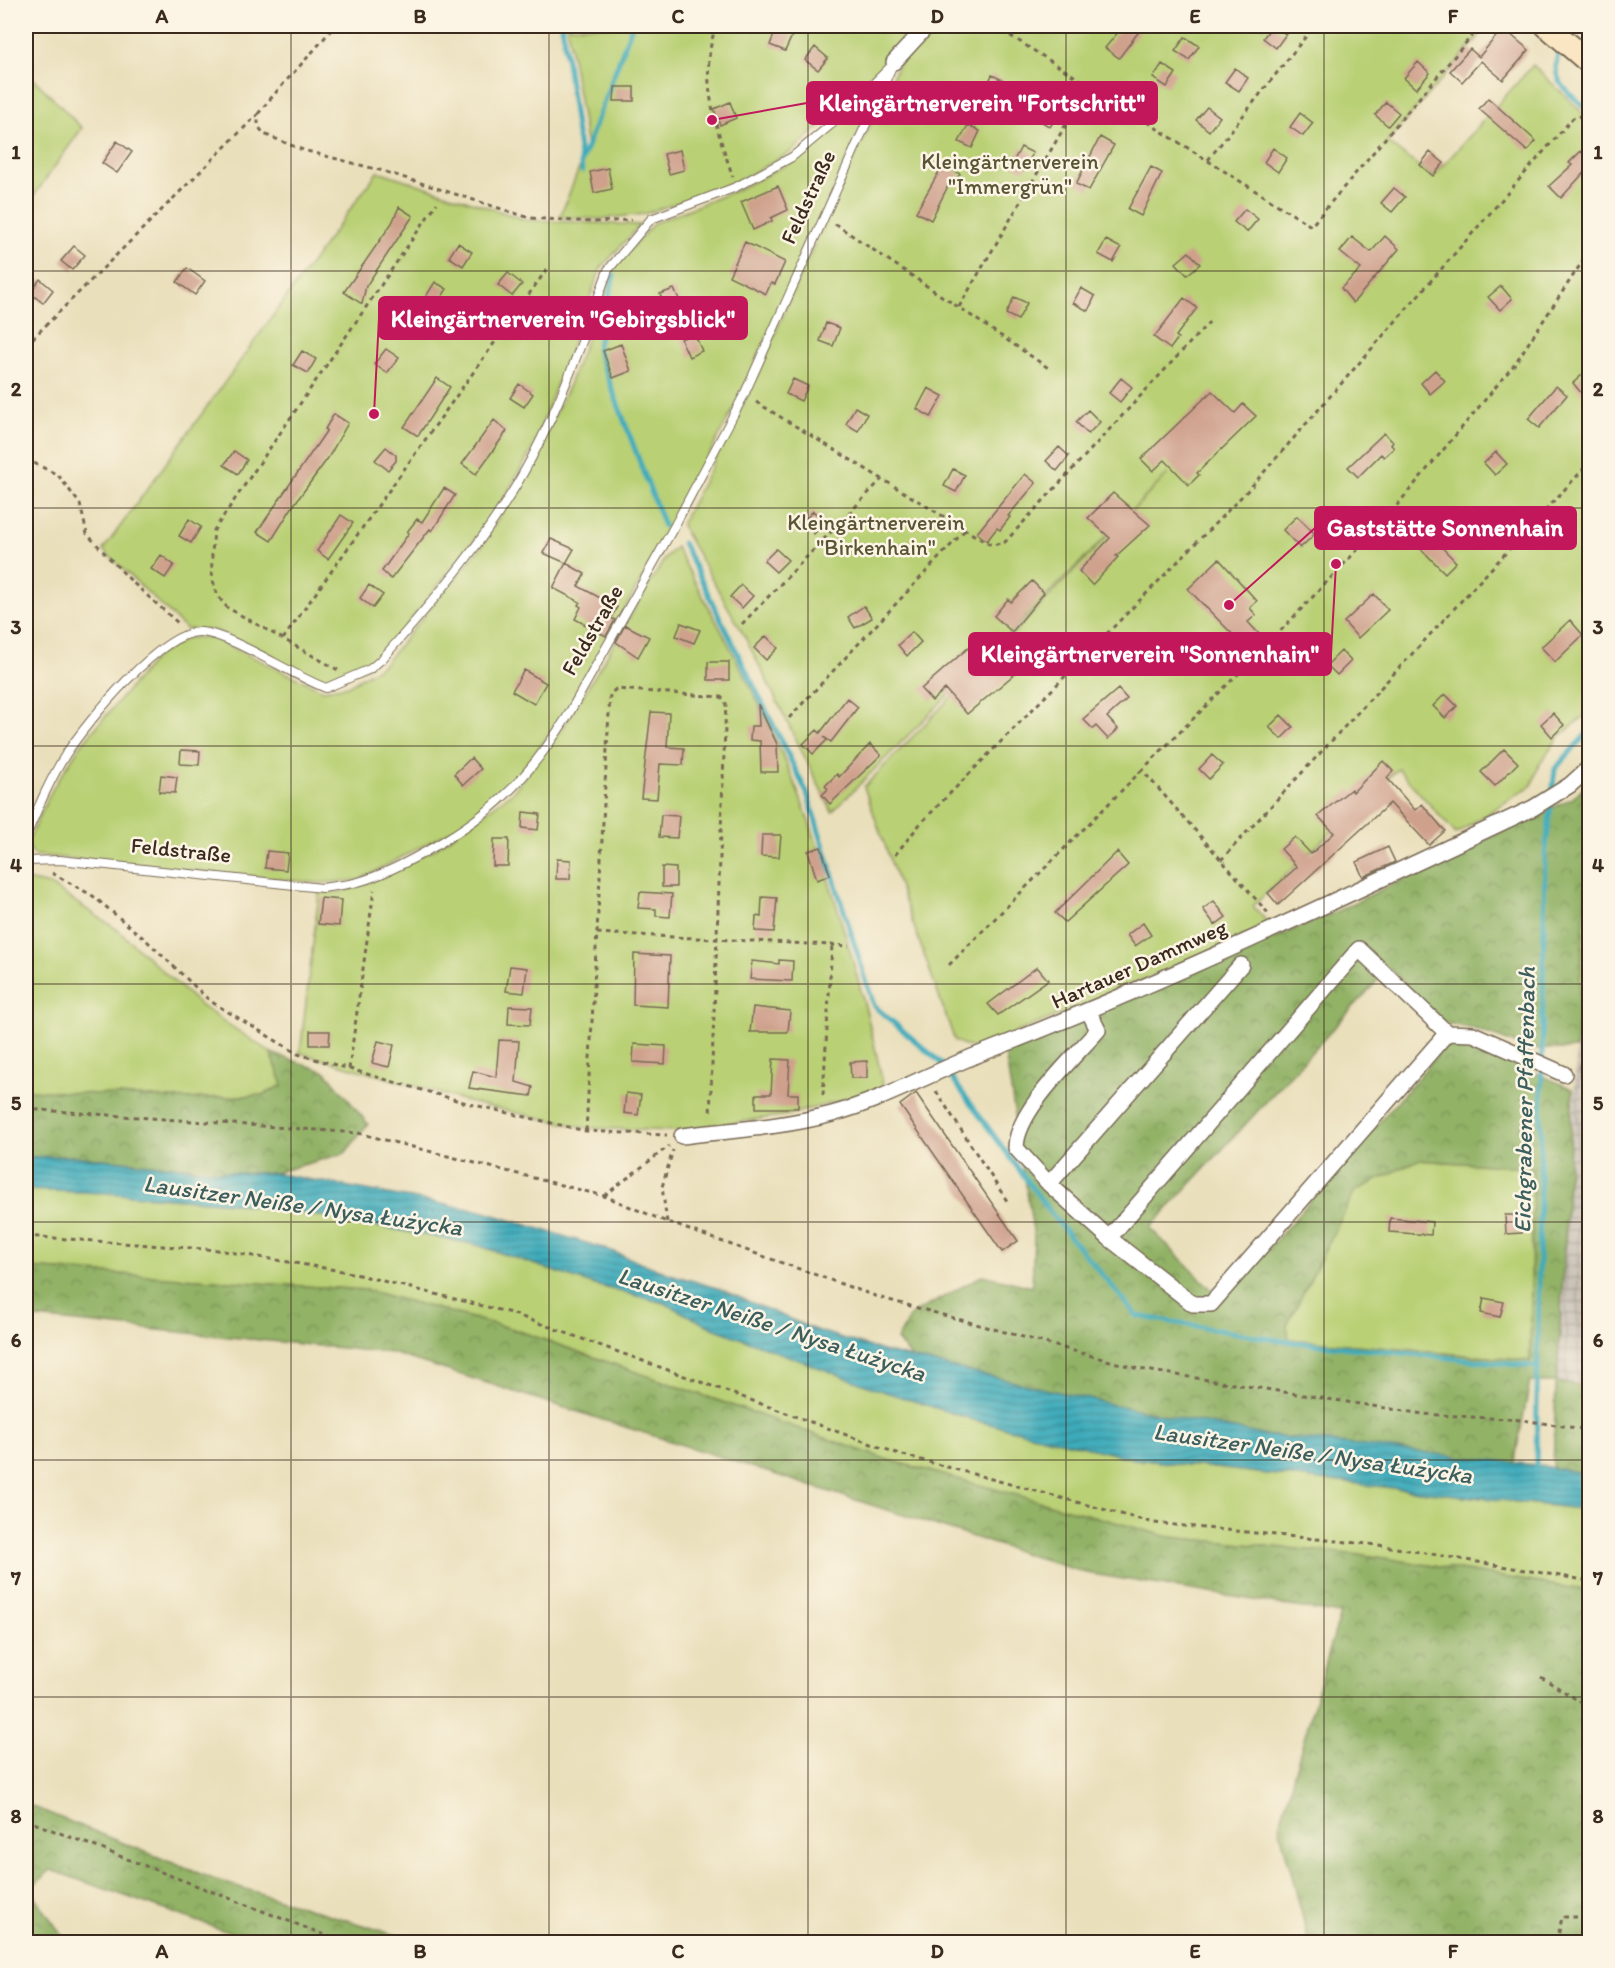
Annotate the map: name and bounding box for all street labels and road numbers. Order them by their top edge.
street label: Feldstraße [775,146,841,248]
street label: Feldstraße [555,580,629,680]
street label: Feldstraße [130,831,232,869]
street label: Hartauer Dammweg [1047,913,1232,1015]

